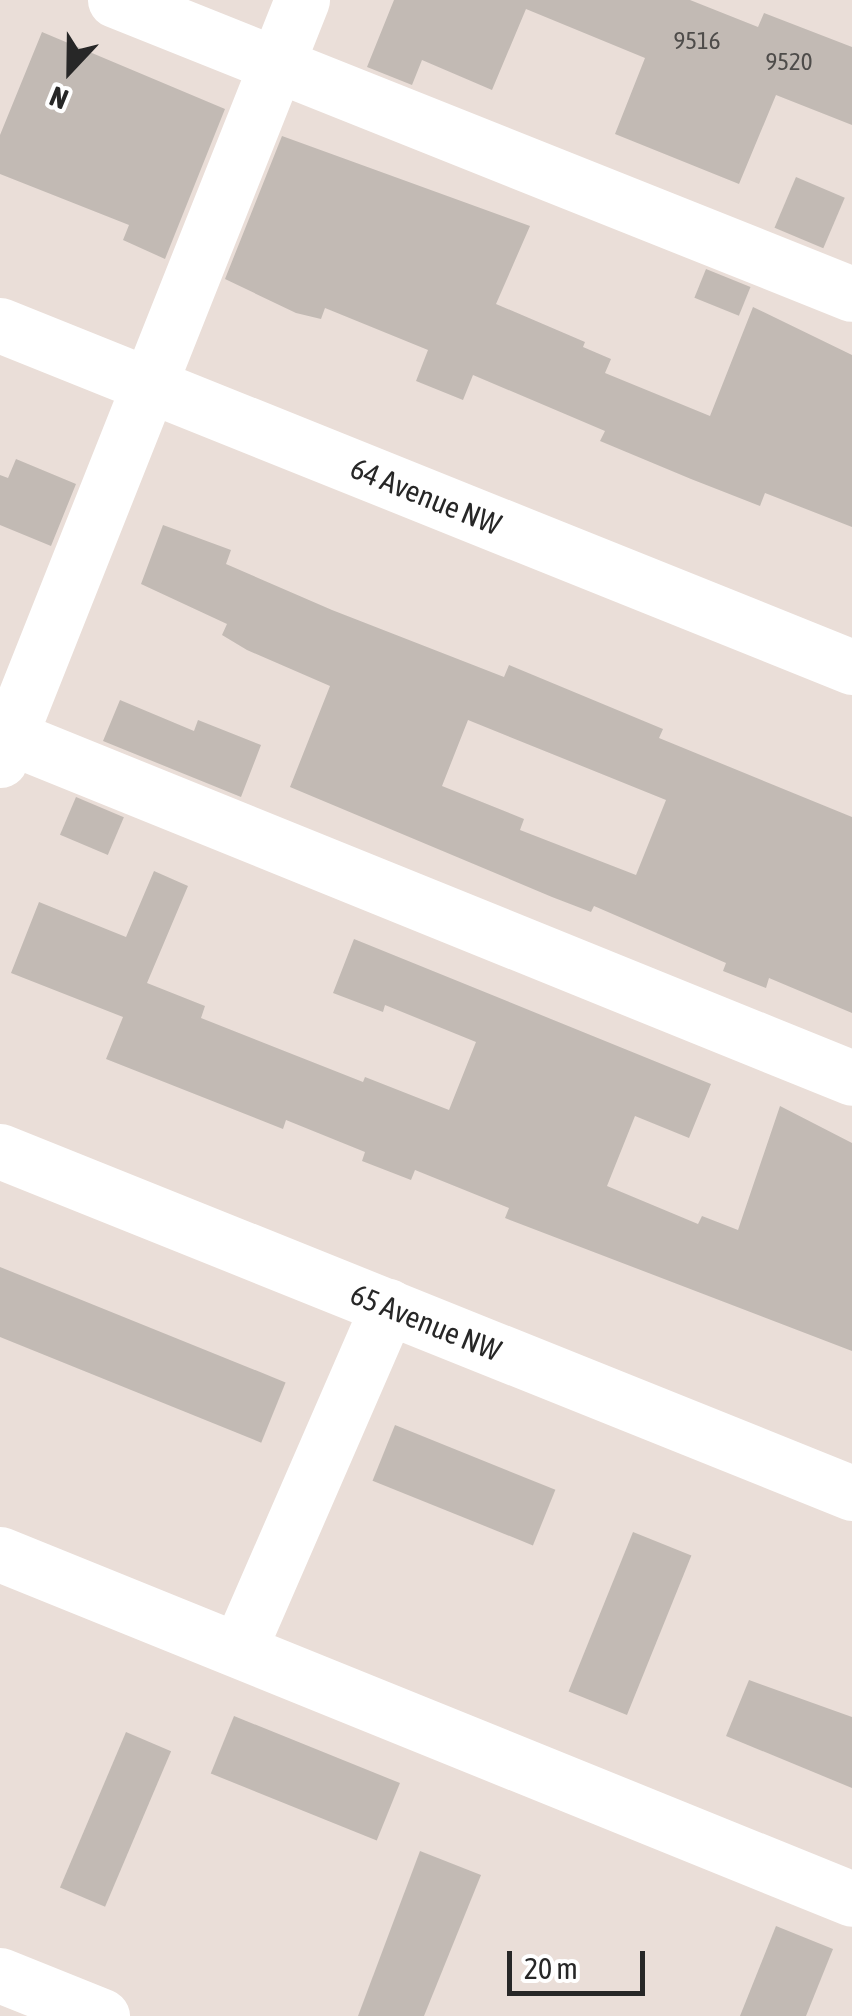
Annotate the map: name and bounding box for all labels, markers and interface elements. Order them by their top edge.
north arrow [20,20,120,120]
house number: 9516 [674,25,720,55]
house number: 9520 [766,46,812,76]
text: N [45,80,72,116]
street label: 64 Avenue NW [346,450,506,542]
street label: 65 Avenue NW [346,1276,506,1368]
scale bar [512,1931,650,1993]
text: 20 m [524,1951,578,1985]

